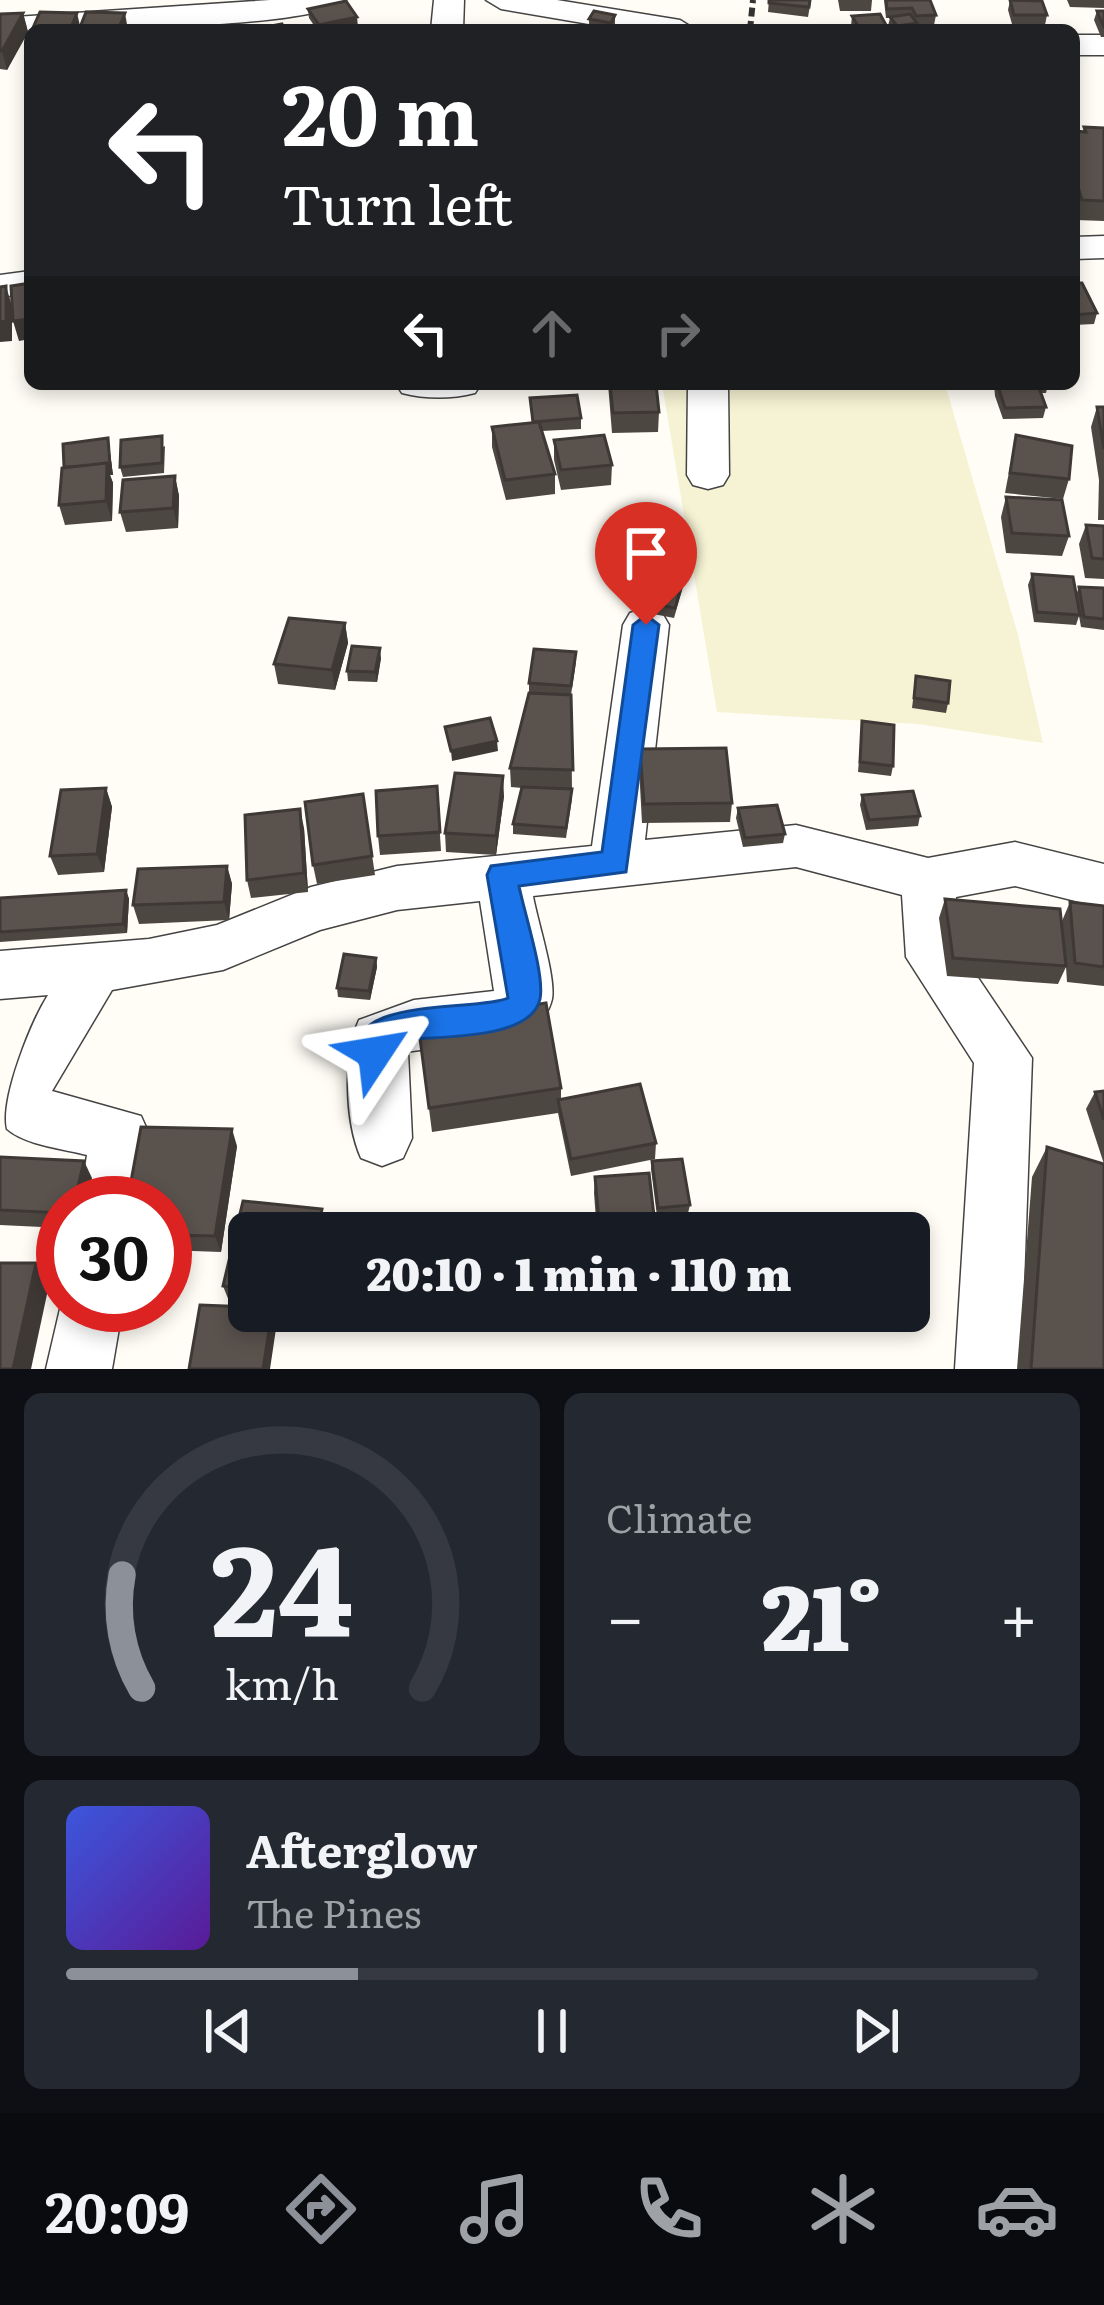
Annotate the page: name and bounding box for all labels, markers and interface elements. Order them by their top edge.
text: 20 m [282,47,479,172]
icon: left [84,72,240,228]
text: Turn left [282,161,513,242]
icon: left [393,300,459,366]
icon: ahead [519,300,585,366]
icon: right [645,300,711,366]
pin [595,502,697,625]
icon: arrive [613,520,679,586]
position arrow [312,990,438,1116]
speed limit sign: 30 [36,1176,192,1332]
text: 20:10 · 1 min · 110 m [366,1238,792,1305]
text: Climate [606,1487,752,1545]
text: 24 [211,1490,353,1675]
text: 21° [762,1545,882,1679]
text: − [606,1564,644,1662]
text: + [1000,1564,1038,1662]
text: km/h [225,1649,339,1712]
text: Afterglow [246,1815,477,1882]
text: The Pines [246,1882,421,1940]
icon: previous [195,1998,261,2064]
icon: pause [519,1998,585,2064]
icon: next [843,1998,909,2064]
icon: directions [279,2167,363,2251]
icon: music [453,2167,537,2251]
icon: phone [627,2167,711,2251]
icon: climate [801,2167,885,2251]
icon: car [975,2167,1059,2251]
text: 20:09 [45,2169,189,2250]

